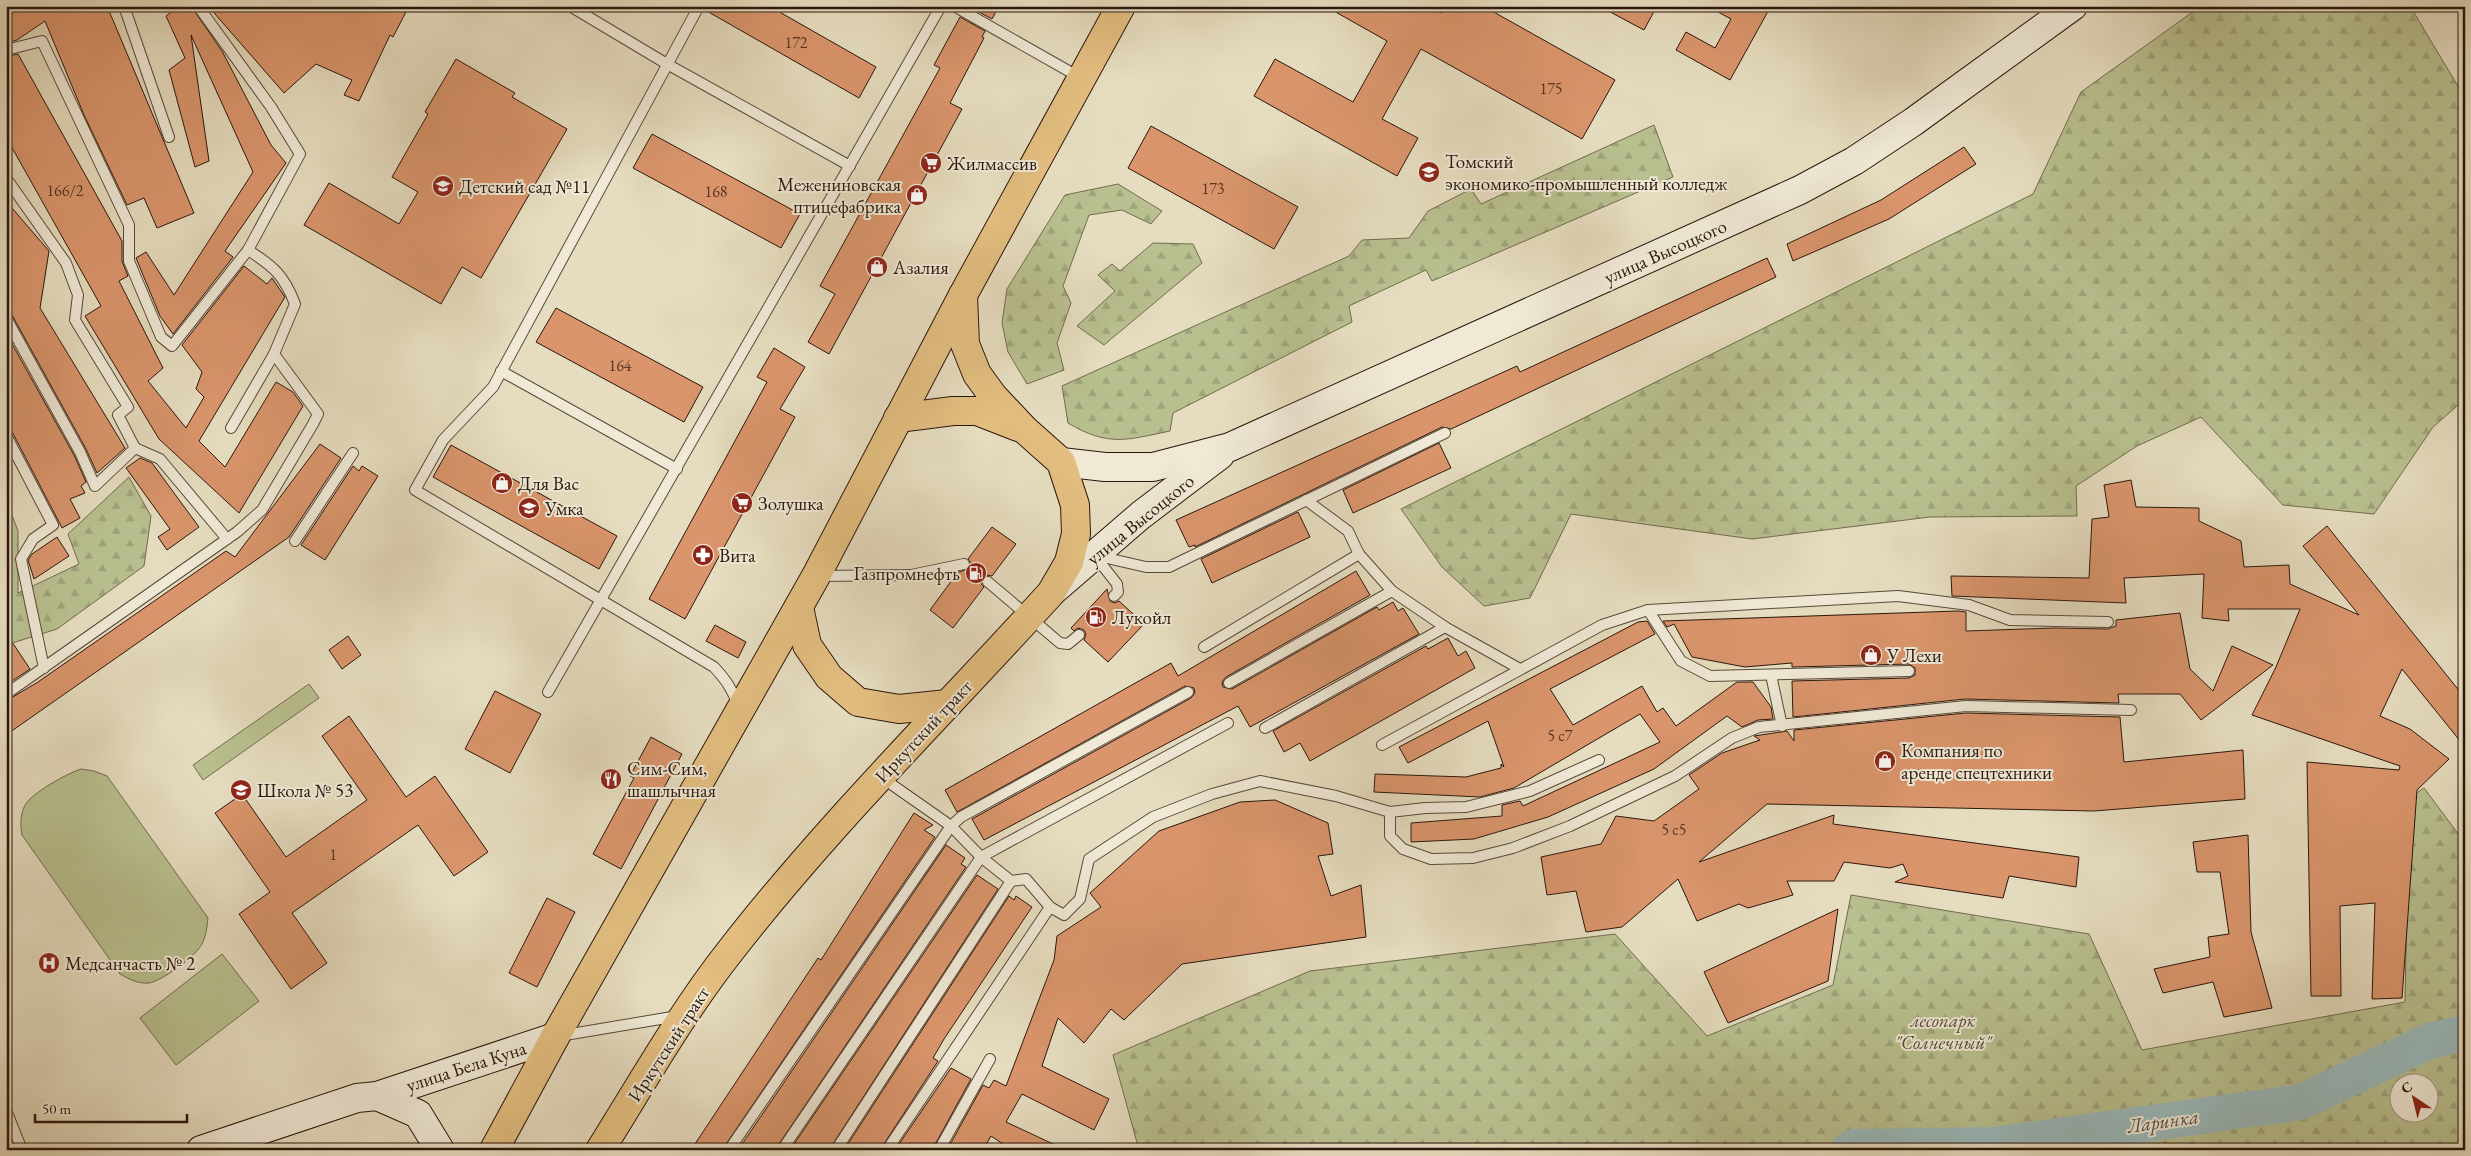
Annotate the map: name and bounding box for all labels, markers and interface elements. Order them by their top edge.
house number: 172 [784,32,808,53]
house number: 175 [1539,78,1563,99]
place label: Томский экономико-промышленный колледж [1445,149,1728,196]
supermarket icon: Жилмассив [919,151,943,175]
place label: Жилмассив [946,151,1037,176]
school or university icon: Томский экономико-промышленный колледж [1417,160,1441,184]
place label: Межениновская птицефабрика [777,172,902,219]
school or university icon: Детский сад №11 [431,174,455,198]
place label: Детский сад №11 [459,174,590,199]
house number: 173 [1201,178,1225,199]
house number: 166/2 [46,180,84,201]
house number: 168 [704,181,728,202]
shop icon: Межениновская птицефабрика [905,183,929,207]
street label: улица Высоцкого [1600,213,1730,290]
shop icon: Азалия [865,255,889,279]
place label: Азалия [892,255,949,280]
house number: 164 [608,355,632,376]
street label: улица Высоцкого [1081,468,1199,571]
shop icon: Для Вас [490,471,514,495]
place label: Для Вас [518,471,580,496]
supermarket icon: Золушка [730,491,754,515]
place label: Золушка [758,491,824,516]
school or university icon: Умка [517,496,541,520]
place label: Умка [544,496,584,521]
pharmacy icon: Вита [691,543,715,567]
place label: Вита [719,543,756,568]
place label: Газпромнефть [853,561,960,586]
fuel station icon: Газпромнефть [964,561,988,585]
fuel station icon: Лукойл [1084,605,1108,629]
place label: Лукойл [1112,605,1171,630]
shop icon: У Лехи [1859,643,1883,667]
place label: У Лехи [1886,643,1942,668]
street label: Иркутский тракт [869,674,978,788]
house number: 5 с7 [1547,725,1573,746]
place label: Компания по аренде спецтехники [1901,738,2052,785]
shop icon: Компания по аренде спецтехники [1873,749,1897,773]
place label: Сим-Сим, шашлычная [627,756,717,803]
restaurant icon: Сим-Сим, шашлычная [599,767,623,791]
school or university icon: Школа № 53 [229,778,253,802]
place label: Школа № 53 [257,778,353,803]
house number: 5 с5 [1661,819,1687,840]
house number: 1 [329,844,337,865]
hospital icon: Медсанчасть № 2 [37,951,61,975]
place label: Медсанчасть № 2 [65,951,195,976]
street label: Иркутский тракт [622,982,715,1107]
park label: лесопарк "Солнечный" [1895,1008,1993,1055]
street label: улица Бела Куна [403,1035,530,1098]
north arrow [2388,1074,2438,1124]
text: С [2397,1077,2416,1098]
scale bar [35,1091,188,1123]
text: 50 m [42,1099,71,1118]
water label: Ларинка [2125,1103,2200,1139]

